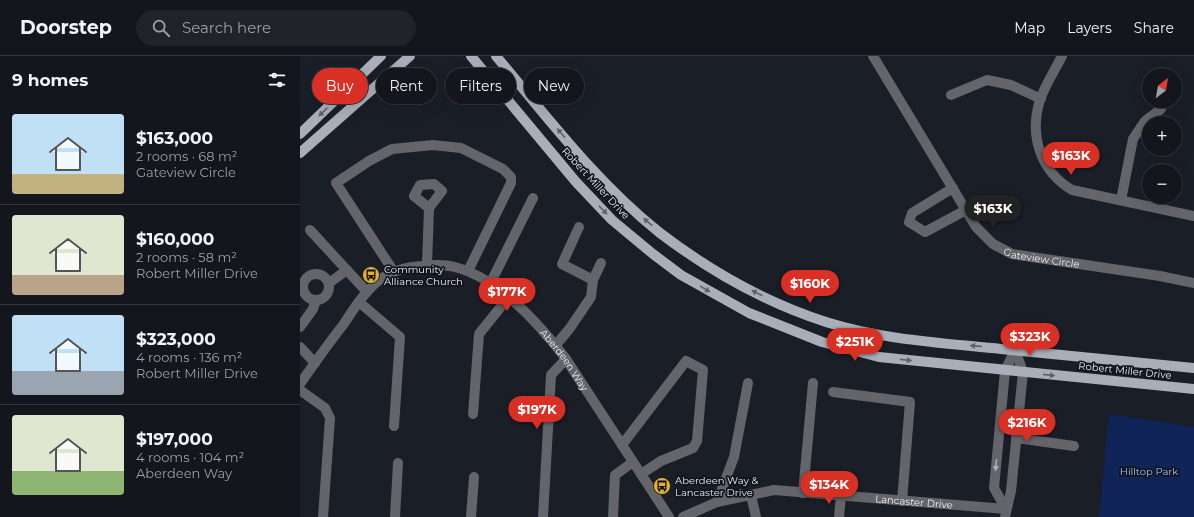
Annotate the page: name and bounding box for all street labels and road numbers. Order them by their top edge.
street label: Robert Miller Drive [559,145,632,222]
street label: Gateview Circle [1001,245,1080,271]
street label: Aberdeen Way [537,326,591,394]
street label: Robert Miller Drive [1078,359,1172,382]
street label: Lancaster Drive [875,492,953,512]

